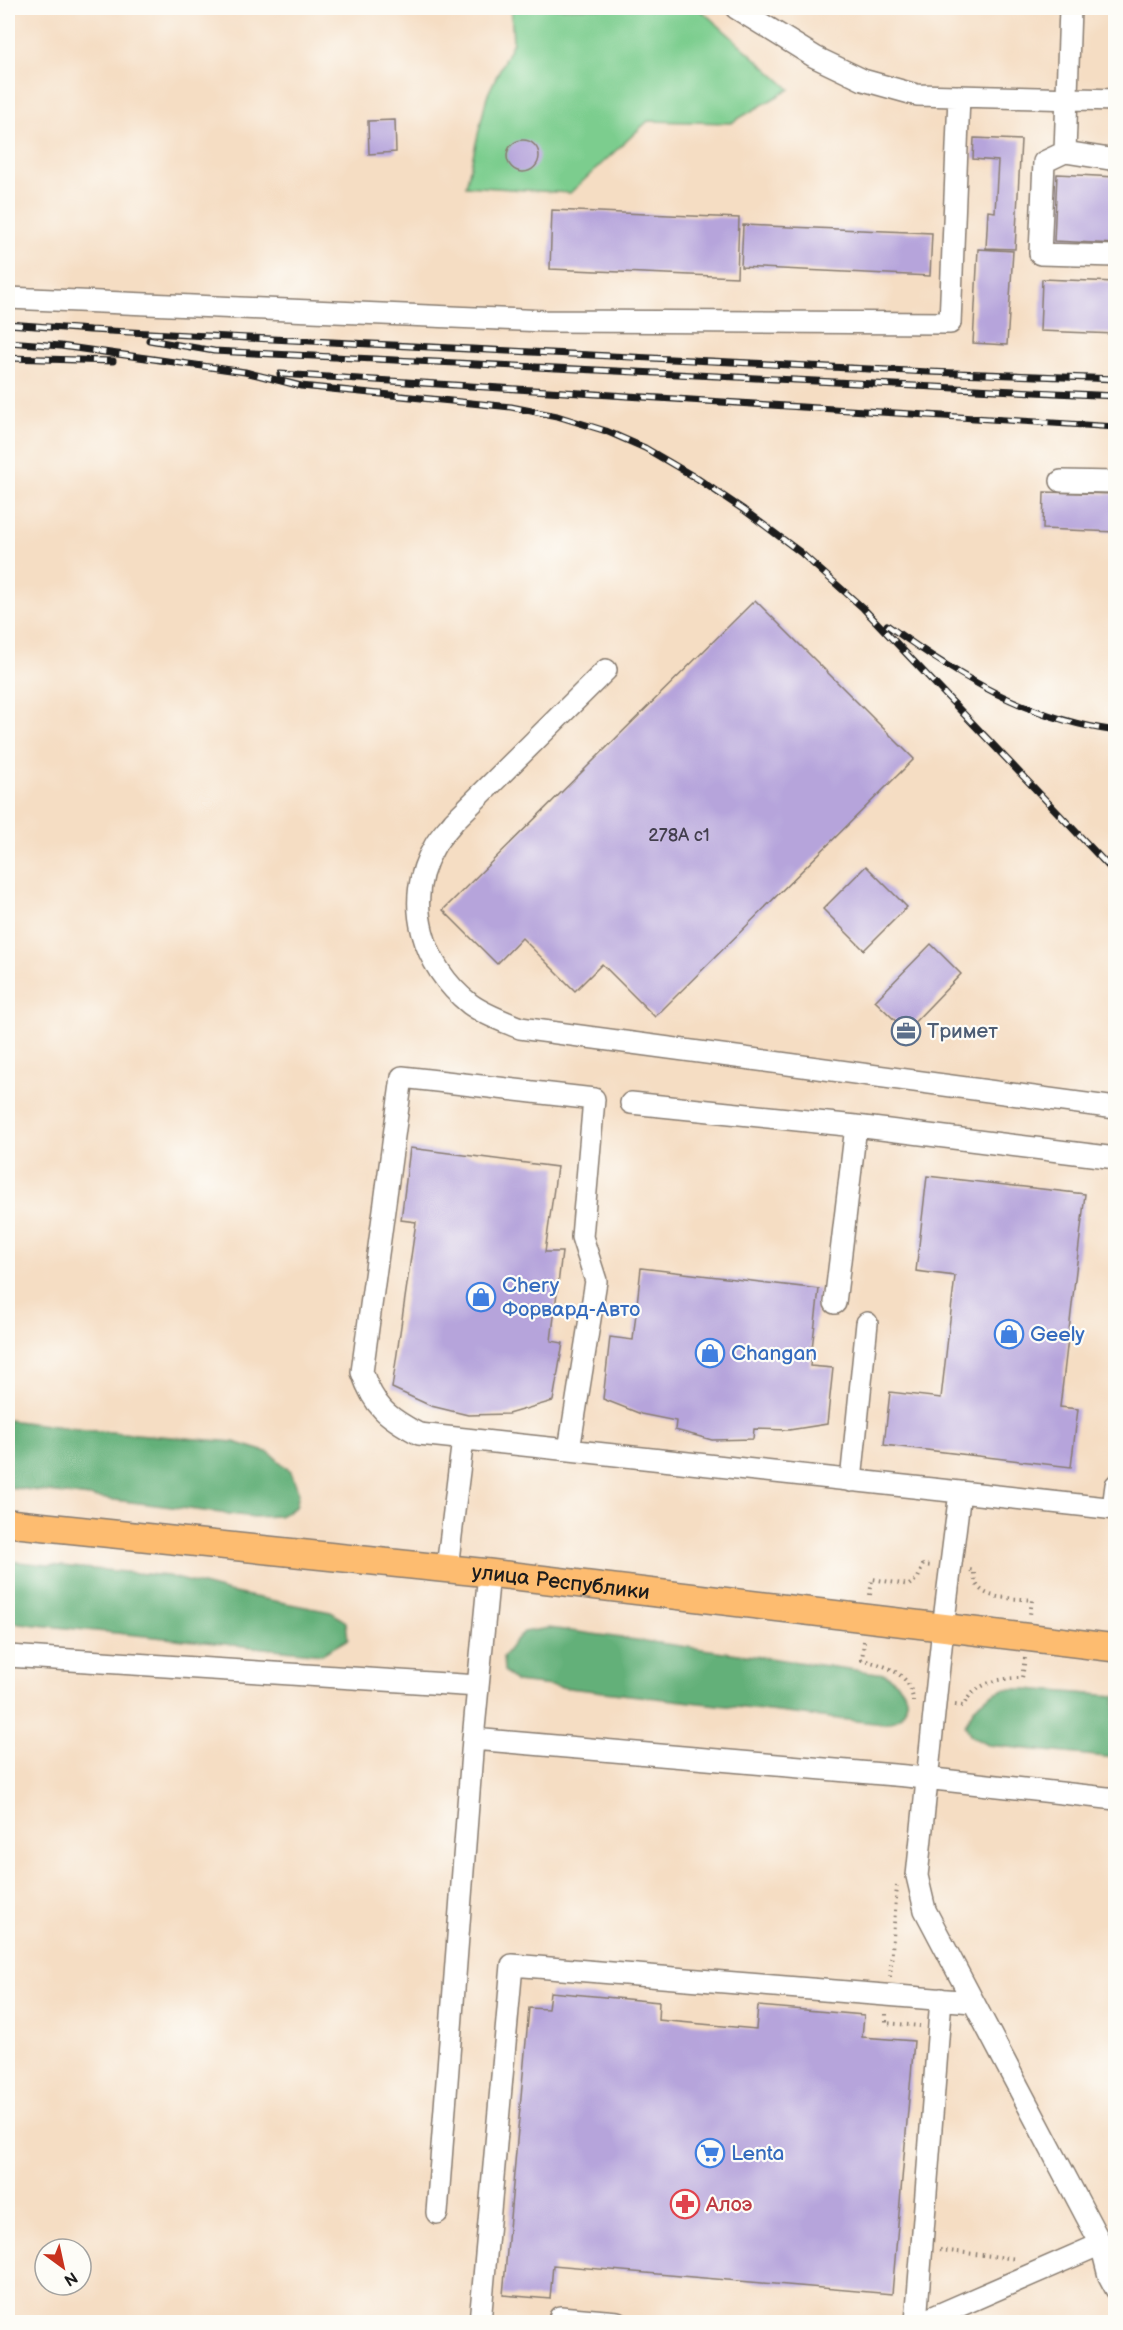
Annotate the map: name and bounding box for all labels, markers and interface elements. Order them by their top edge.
house number: 278А с1 [648,825,710,846]
office icon: Тримет [890,1015,922,1047]
place label: Тримет [927,1019,998,1044]
place label: Chery Форвард-Авто [502,1273,640,1322]
shop icon: Chery Форвард-Авто [465,1281,497,1313]
shop icon: Geely [993,1318,1025,1350]
place label: Geely [1030,1322,1085,1347]
shop icon: Changan [694,1337,726,1369]
place label: Changan [731,1341,817,1366]
street label: улица Республики [471,1559,651,1605]
supermarket icon: Lenta [694,2137,726,2169]
place label: Lenta [731,2141,784,2166]
pharmacy icon: Алоэ [669,2188,701,2220]
place label: Алоэ [705,2192,753,2217]
north arrow [33,2237,93,2297]
text: N [60,2267,81,2290]

